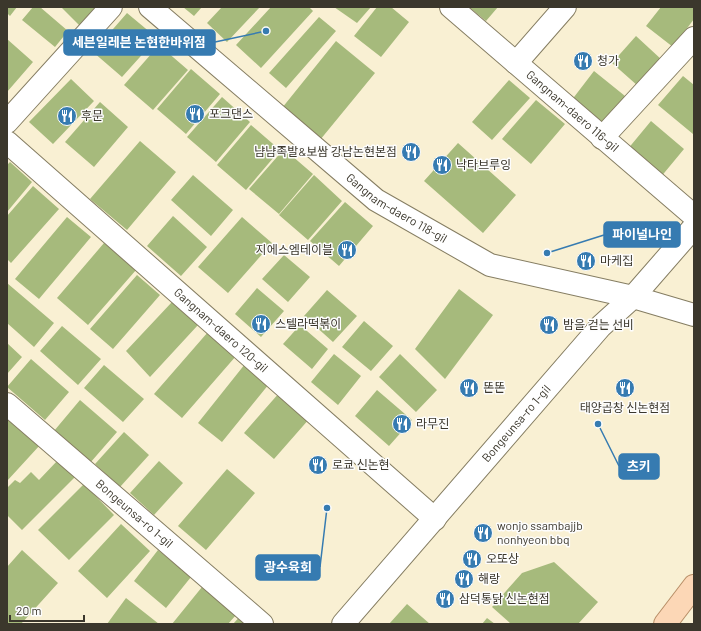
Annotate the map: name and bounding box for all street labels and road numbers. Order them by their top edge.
street label: Gangnam-daero 116-gil [524,67,622,154]
street label: Gangnam-daero 118-gil [344,170,450,245]
street label: Gangnam-daero 120-gil [172,285,271,375]
street label: Bongeunsa-ro 1-gil [479,382,553,464]
street label: Bongeunsa-ro 1-gil [93,476,176,550]

